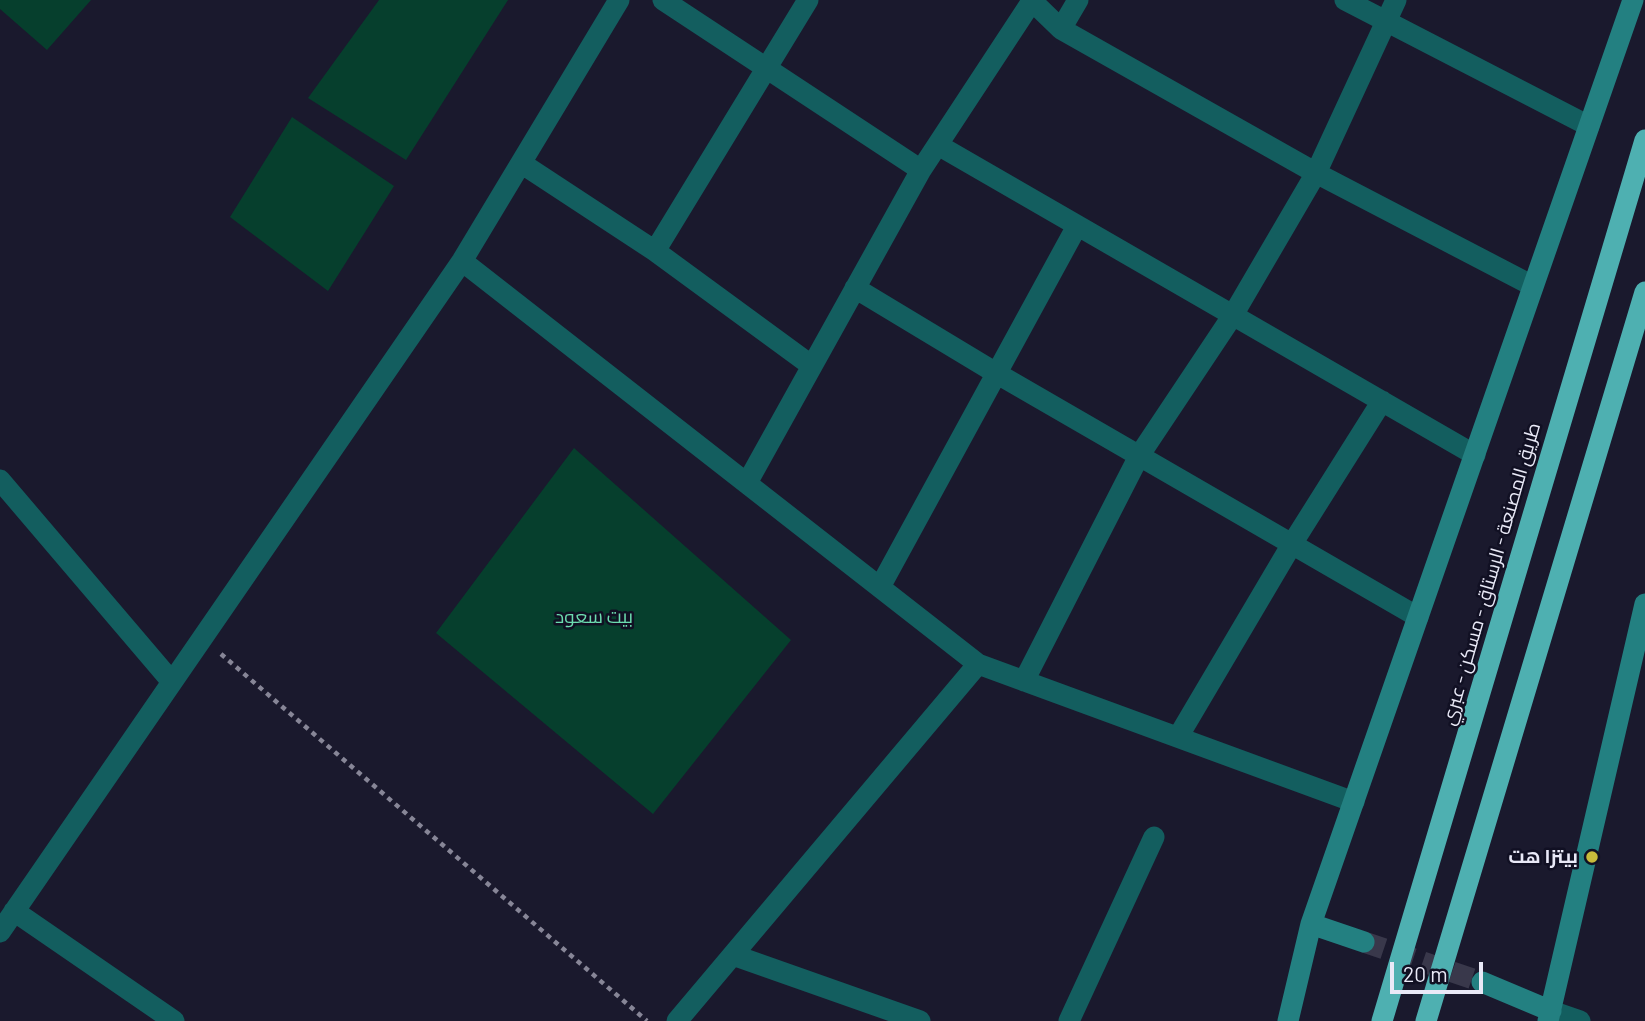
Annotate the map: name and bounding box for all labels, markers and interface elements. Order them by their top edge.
street label: طريق المصنعة - الرستاق - مسكن - عبري [1437,420,1545,728]
park label: بيت سعود [555,606,633,628]
place label: بيتزا هت [1509,846,1578,868]
marker: بيتزا هت [1584,849,1600,865]
scale bar [1393,948,1486,992]
text: 20 m [1403,961,1448,986]

